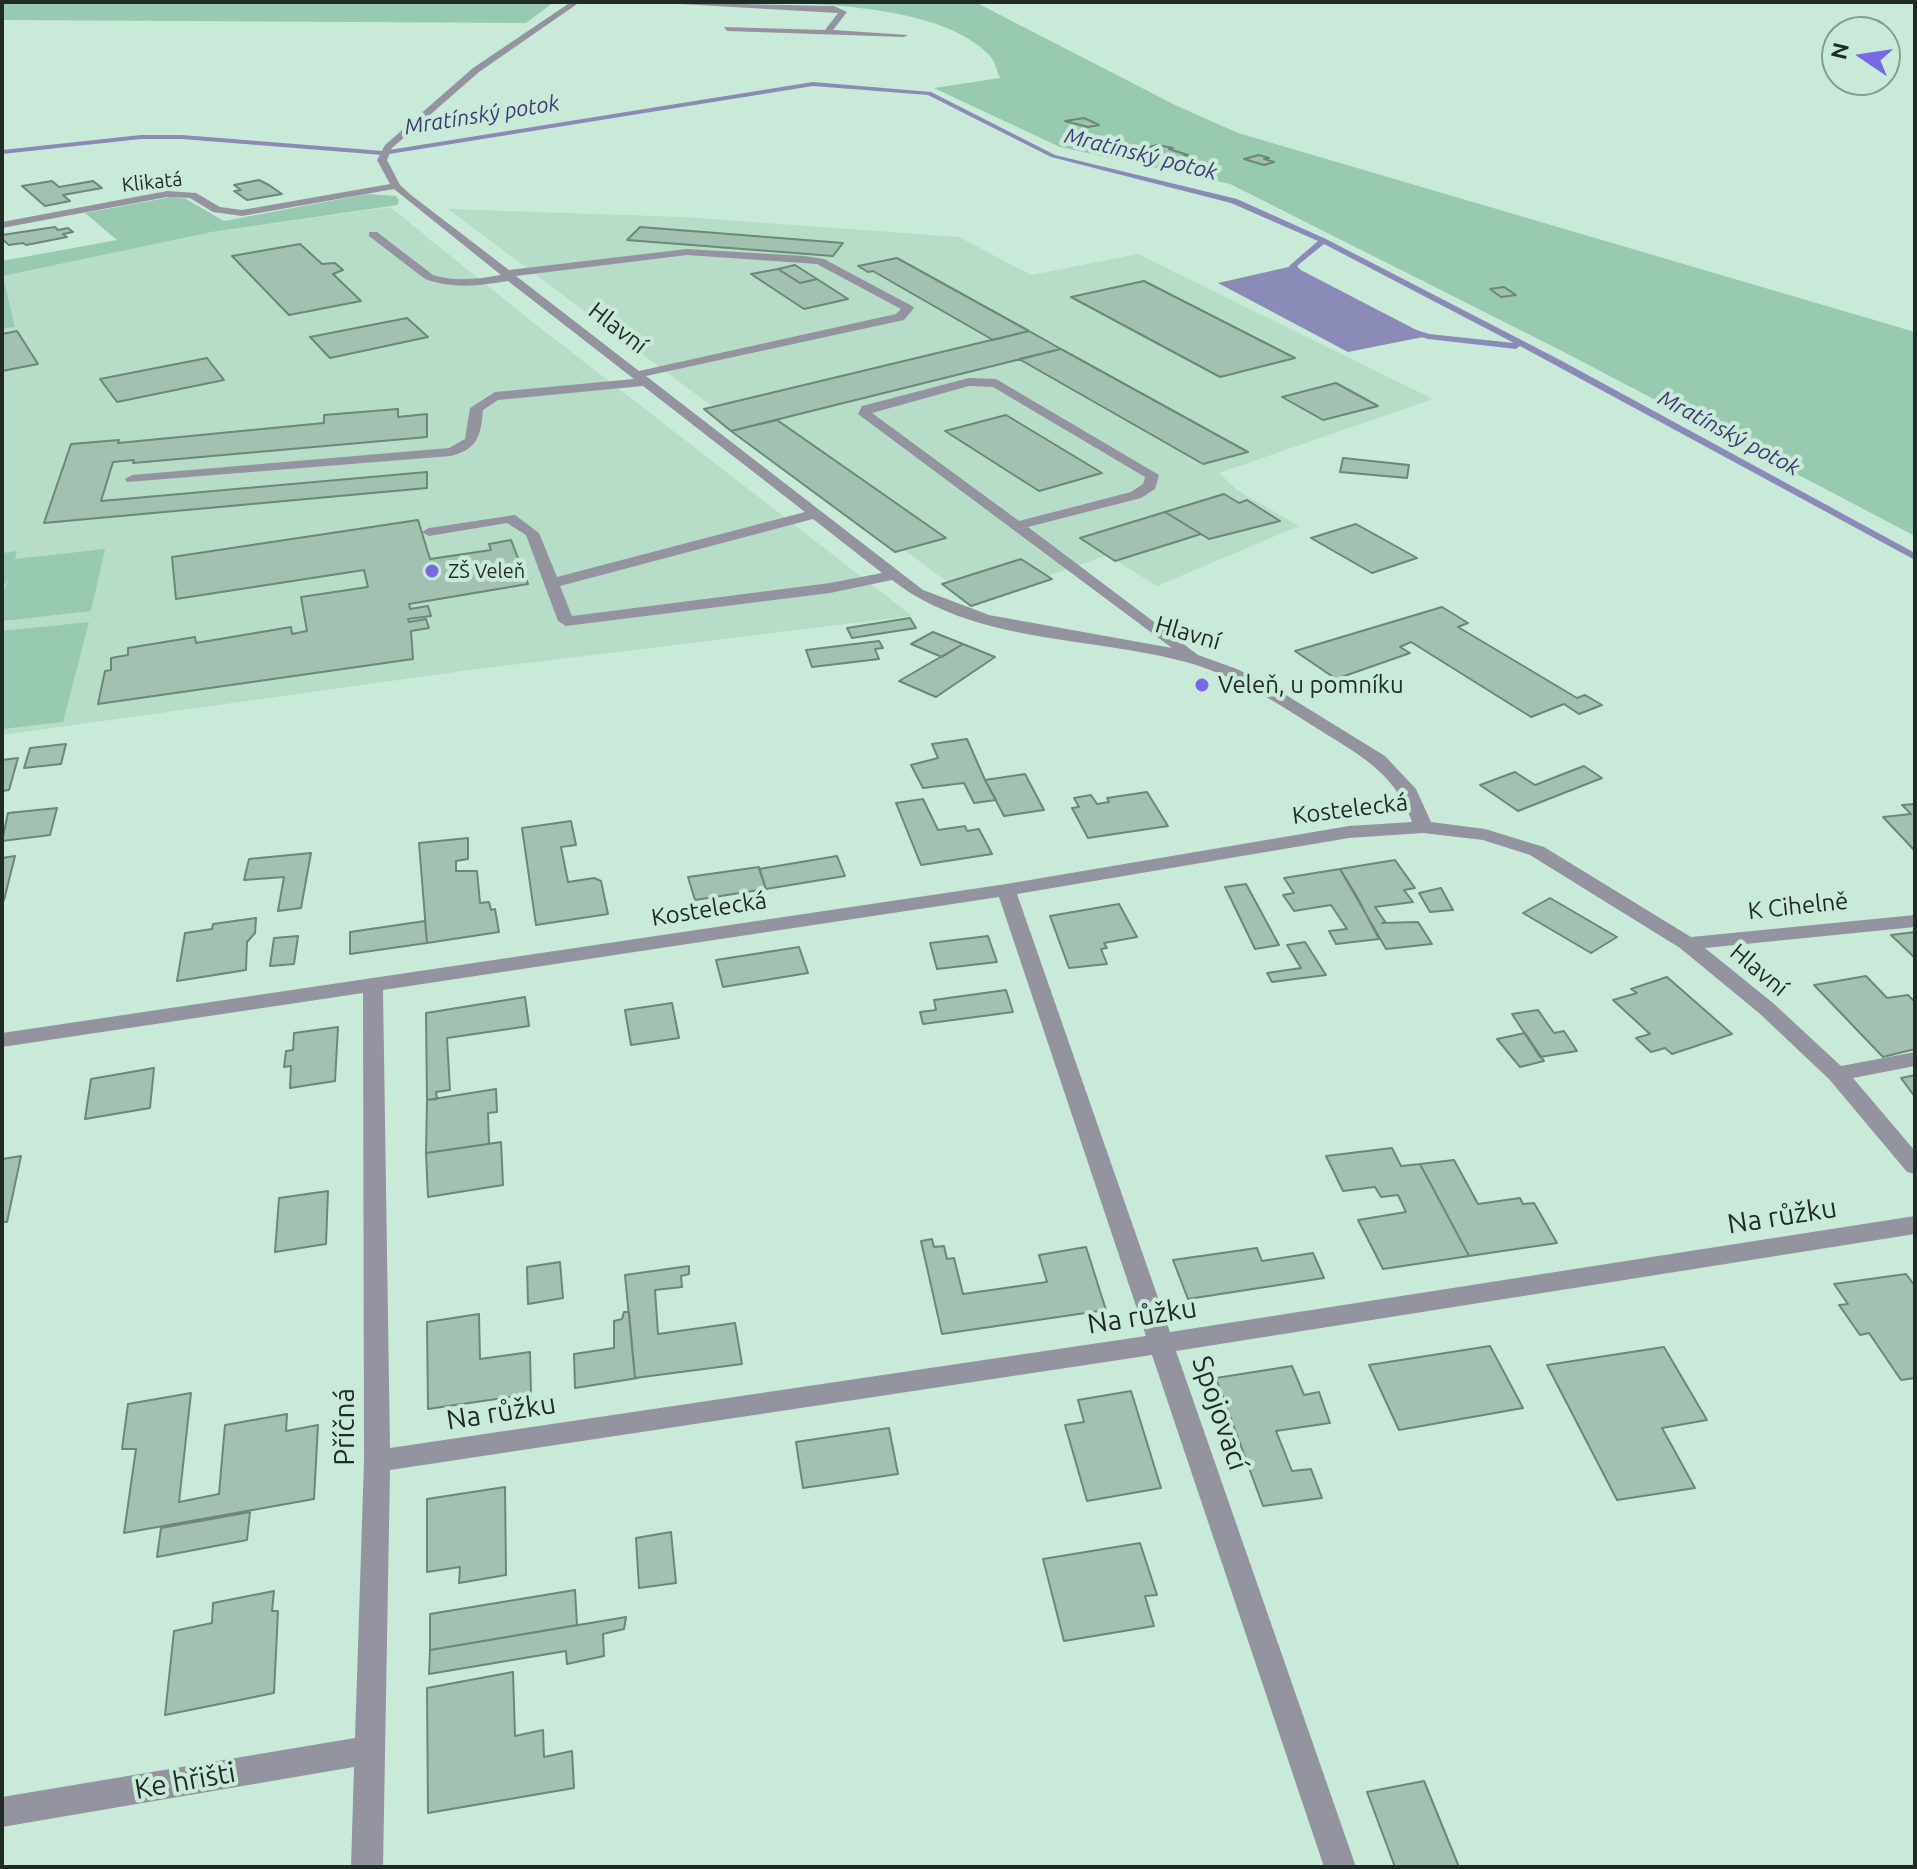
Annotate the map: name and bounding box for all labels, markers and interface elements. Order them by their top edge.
north arrow [1821,16,1901,96]
text: N [1825,40,1853,62]
water label: Mratínský potok [403,90,561,140]
water label: Mratínský potok [1062,122,1220,186]
street label: Klikatá [121,167,183,197]
street label: Hlavní [583,296,653,360]
water label: Mratínský potok [1654,385,1804,481]
place label: ZŠ Veleň [448,559,525,583]
marker: ZŠ Veleň [423,562,441,580]
street label: Hlavní [1152,610,1224,656]
place label: Veleň, u pomníku [1218,671,1404,699]
marker: Veleň, u pomníku [1193,676,1211,694]
street label: Kostelecká [1290,788,1410,830]
street label: Kostelecká [649,886,769,932]
street label: K Cihelně [1746,886,1850,926]
street label: Hlavní [1724,938,1794,1002]
street label: Na růžku [1725,1191,1839,1241]
street label: Na růžku [1085,1291,1199,1341]
street label: Spojovací [1185,1352,1255,1474]
street label: Na růžku [444,1387,558,1437]
street label: Příčná [328,1388,362,1466]
street label: Ke hřišti [132,1756,238,1806]

